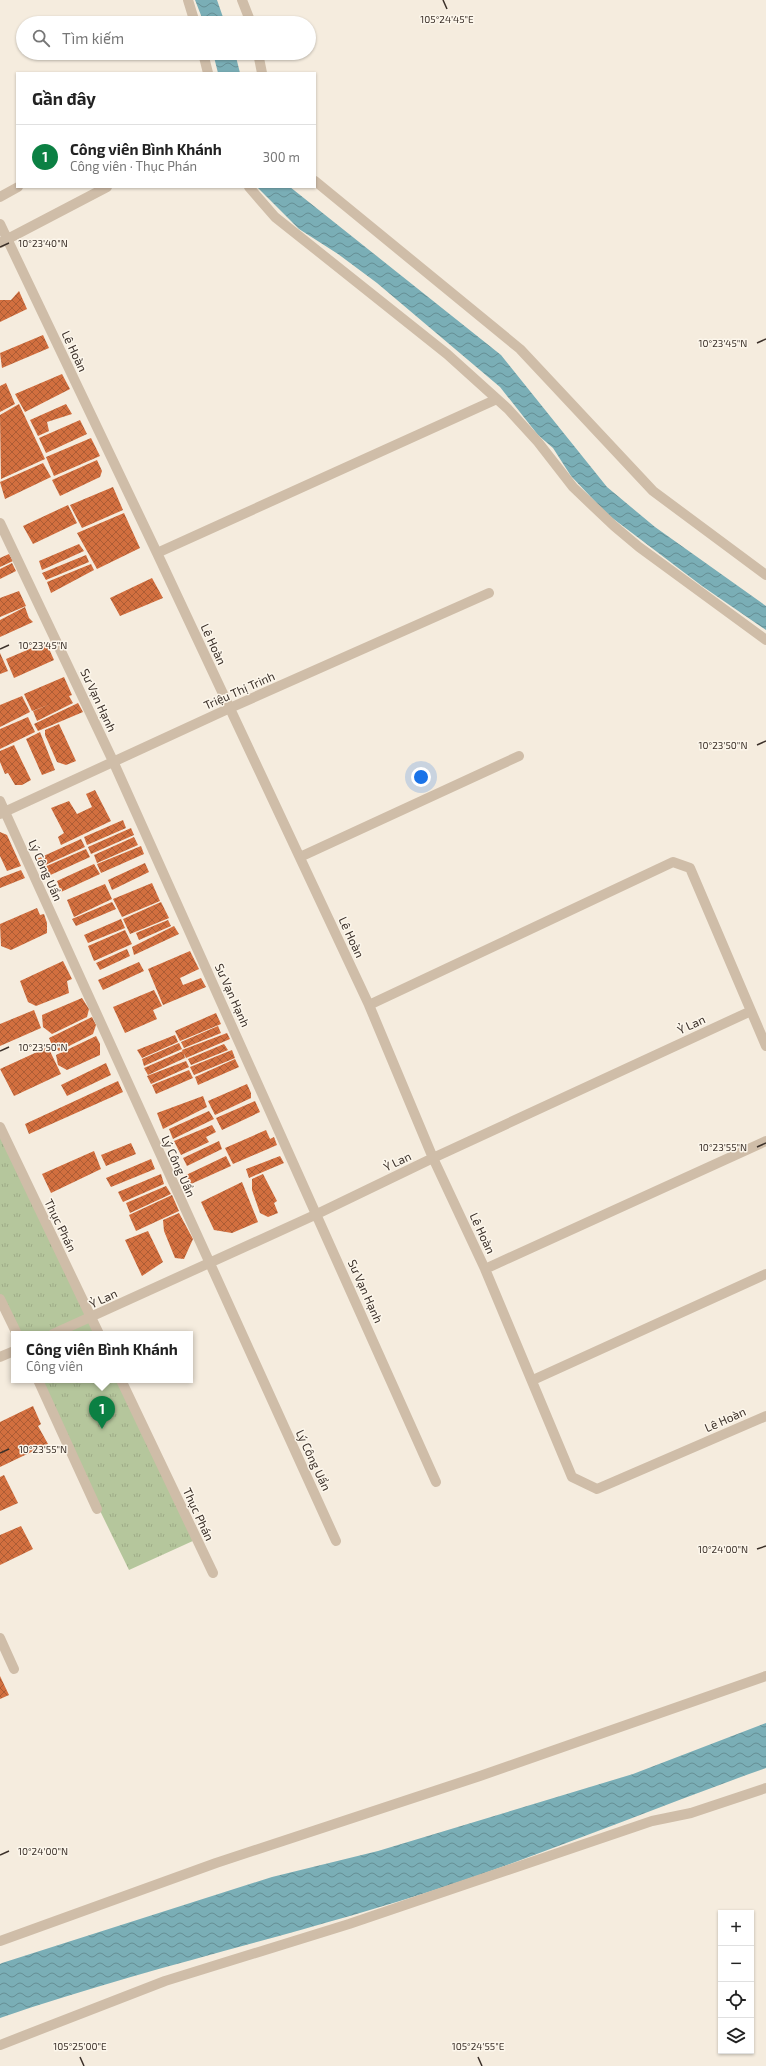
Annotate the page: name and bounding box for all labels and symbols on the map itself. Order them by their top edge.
text: 105°24'45"E [420,13,474,25]
text: 10°23'40"N [18,237,68,249]
street label: Lê Hoàn [59,328,91,374]
text: 10°23'45"N [699,337,747,349]
street label: Lê Hoàn [198,621,230,667]
text: 10°23'45"N [19,639,67,651]
street label: Sư Vạn Hạnh [77,666,120,734]
street label: Triệu Thị Trinh [201,668,277,713]
text: 10°23'50"N [699,739,747,751]
your location [411,767,431,787]
street label: Lý Công Uẩn [26,837,66,903]
street label: Lê Hoàn [336,914,368,960]
street label: Sư Vạn Hạnh [212,961,253,1029]
street label: Ỷ Lan [675,1012,707,1036]
text: 10°23'50"N [19,1041,67,1053]
street label: Lý Công Uẩn [159,1133,199,1199]
text: 10°23'55"N [699,1141,747,1153]
street label: Ỷ Lan [381,1148,413,1174]
street label: Thục Phán [41,1196,80,1254]
street label: Lê Hoàn [467,1210,499,1256]
street label: Sư Vạn Hạnh [345,1257,386,1325]
street label: Ỷ Lan [87,1286,119,1310]
pin: 1 [89,1396,115,1429]
street label: Lê Hoàn [702,1404,748,1434]
street label: Lý Công Uẩn [294,1427,334,1493]
text: 10°23'55"N [19,1443,67,1455]
street label: Thục Phán [180,1485,217,1543]
text: 10°24'00"N [698,1543,748,1555]
text: 10°24'00"N [18,1845,68,1857]
text: 105°25'00"E [53,2040,107,2052]
text: 105°24'55"E [452,2040,505,2052]

